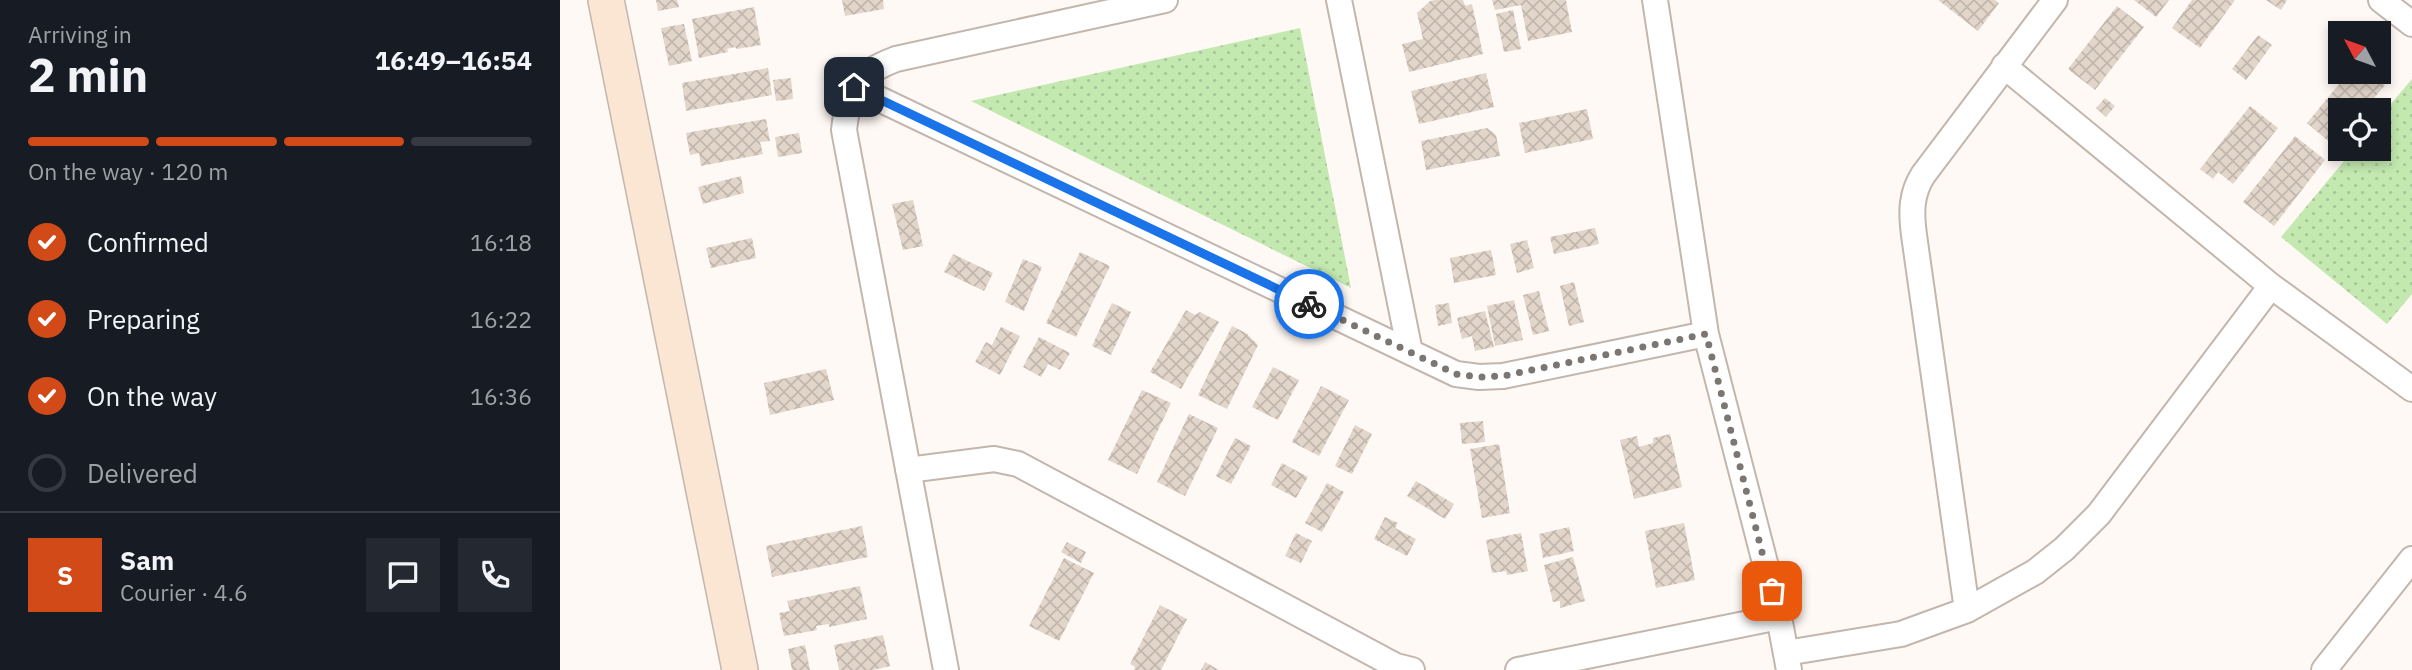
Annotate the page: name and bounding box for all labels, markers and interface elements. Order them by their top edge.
text: Arriving in [28,19,132,49]
north arrow [2328,21,2390,84]
map controls [2328,21,2391,161]
text: 16:49–16:54 [375,43,532,77]
text: 2 min [28,45,148,105]
pin [824,57,884,117]
icon: home [835,68,873,106]
button: locate [2328,98,2391,161]
text: On the way · 120 m [28,156,228,186]
icon: check [28,223,66,261]
text: Confirmed [87,225,209,259]
text: 16:18 [470,227,532,257]
courier [1274,269,1344,339]
icon: bike [1290,285,1328,323]
icon: check [28,300,66,338]
text: Preparing [87,302,200,336]
text: 16:22 [470,304,532,334]
icon: check [28,377,66,415]
text: On the way [87,379,217,413]
text: 16:36 [470,381,532,411]
text: Delivered [87,456,198,490]
button: chat [366,538,440,612]
button: phone [458,538,532,612]
text: Sam [120,543,174,577]
text: S [57,558,73,592]
pin [1742,561,1802,621]
icon: bag [1753,572,1791,610]
text: Courier · 4.6 [120,577,248,607]

